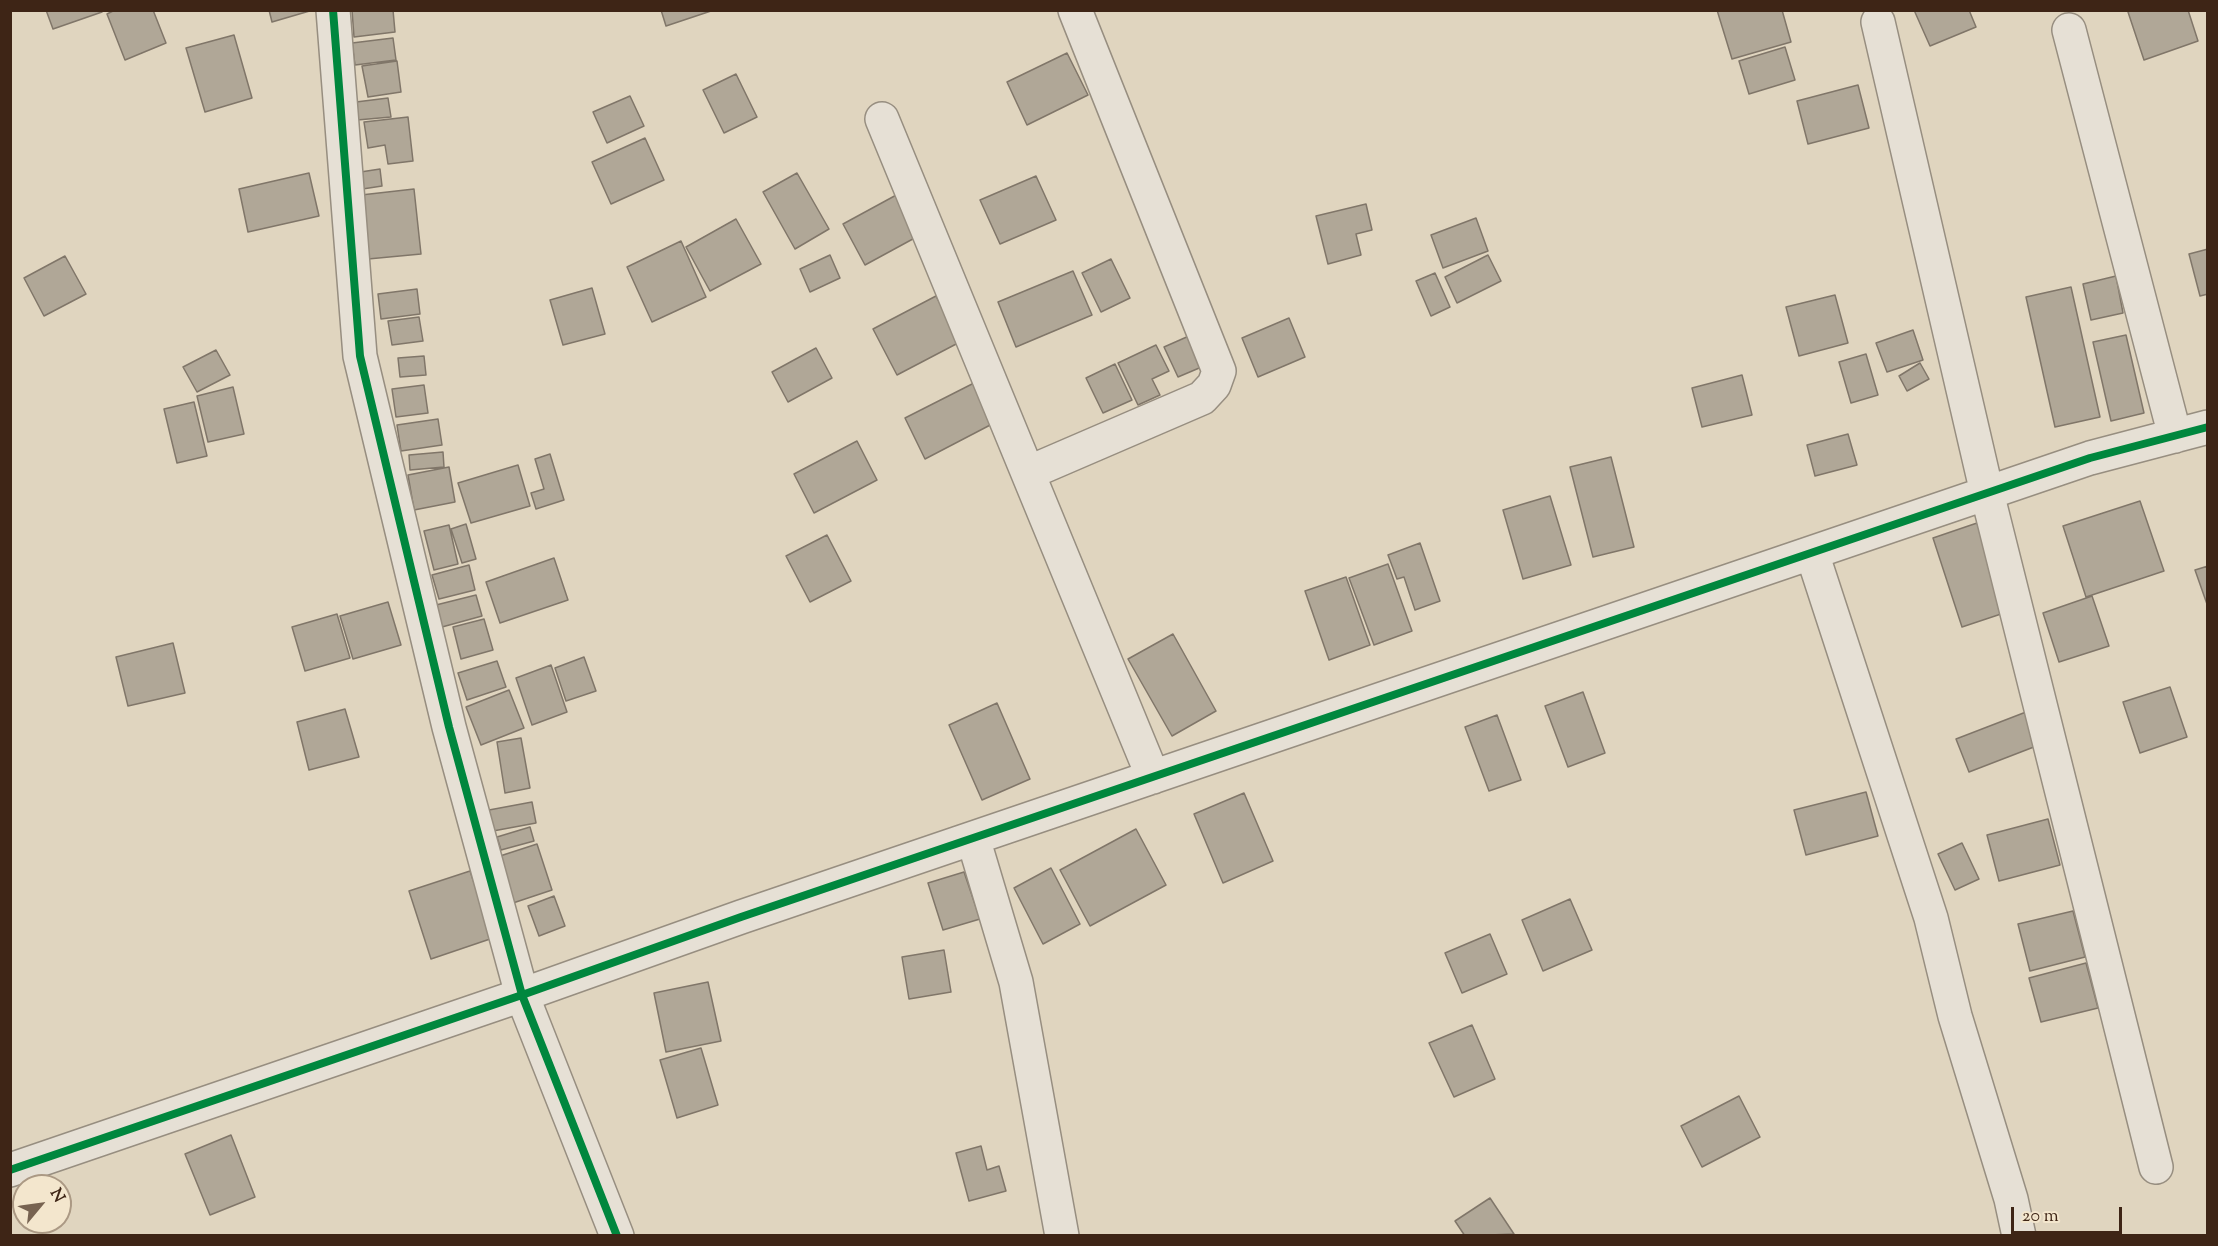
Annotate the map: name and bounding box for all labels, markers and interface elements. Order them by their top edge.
north arrow [12,1174,72,1234]
text: N [43,1185,70,1207]
scale bar [2014,1195,2125,1233]
text: 20 m [2022,1204,2059,1230]

